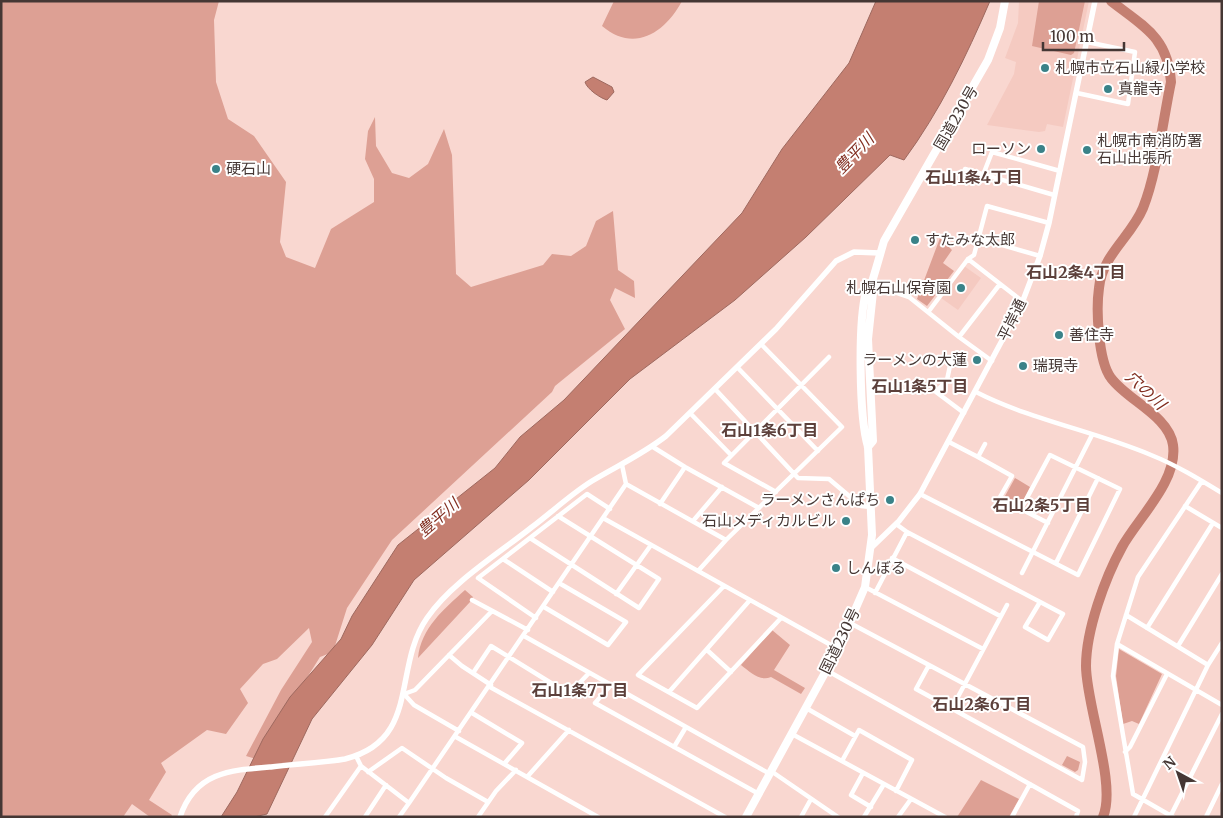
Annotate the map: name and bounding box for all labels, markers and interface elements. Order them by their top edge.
scale bar [1043,20,1124,52]
text: 100 m [1050,27,1094,46]
place label: 札幌市立石山緑小学校 [1055,58,1205,77]
marker: 札幌市立石山緑小学校 [1039,62,1051,74]
place label: 真龍寺 [1118,79,1163,98]
street label: 国道230号 [929,82,982,153]
marker: 真龍寺 [1102,83,1114,95]
water label: 豊平川 [830,127,879,177]
place label: 札幌市南消防署 石山出張所 [1097,131,1202,167]
place label: ローソン [971,139,1031,158]
marker: ローソン [1035,143,1047,155]
marker: 札幌市南消防署 石山出張所 [1081,144,1093,156]
place label: 硬石山 [226,159,271,178]
marker: 硬石山 [210,163,222,175]
district label: 石山1条4丁目 [925,167,1023,187]
place label: すたみな太郎 [925,230,1015,249]
marker: すたみな太郎 [909,234,921,246]
district label: 石山2条4丁目 [1026,262,1126,282]
place label: 札幌石山保育園 [846,278,951,297]
marker: 札幌石山保育園 [955,282,967,294]
street label: 平岸通 [993,295,1030,344]
place label: 善住寺 [1069,325,1114,344]
marker: 善住寺 [1053,329,1065,341]
place label: ラーメンの大蓮 [863,350,967,369]
marker: ラーメンの大蓮 [971,354,983,366]
place label: 瑞現寺 [1033,356,1078,375]
marker: 瑞現寺 [1017,360,1029,372]
water label: 穴の川 [1122,366,1172,415]
district label: 石山1条5丁目 [872,376,968,396]
district label: 石山1条6丁目 [721,420,819,440]
place label: ラーメンさんぱち [761,490,880,509]
water label: 豊平川 [413,492,464,540]
marker: ラーメンさんぱち [884,494,896,506]
district label: 石山2条5丁目 [993,495,1091,515]
place label: 石山メディカルビル [702,511,836,530]
marker: 石山メディカルビル [840,515,852,527]
place label: しんぼる [846,558,906,577]
marker: しんぼる [830,562,842,574]
street label: 国道230号 [815,604,864,677]
district label: 石山1条7丁目 [531,680,629,700]
district label: 石山2条6丁目 [932,694,1032,714]
north arrow [1153,748,1203,798]
text: N [1160,753,1180,773]

